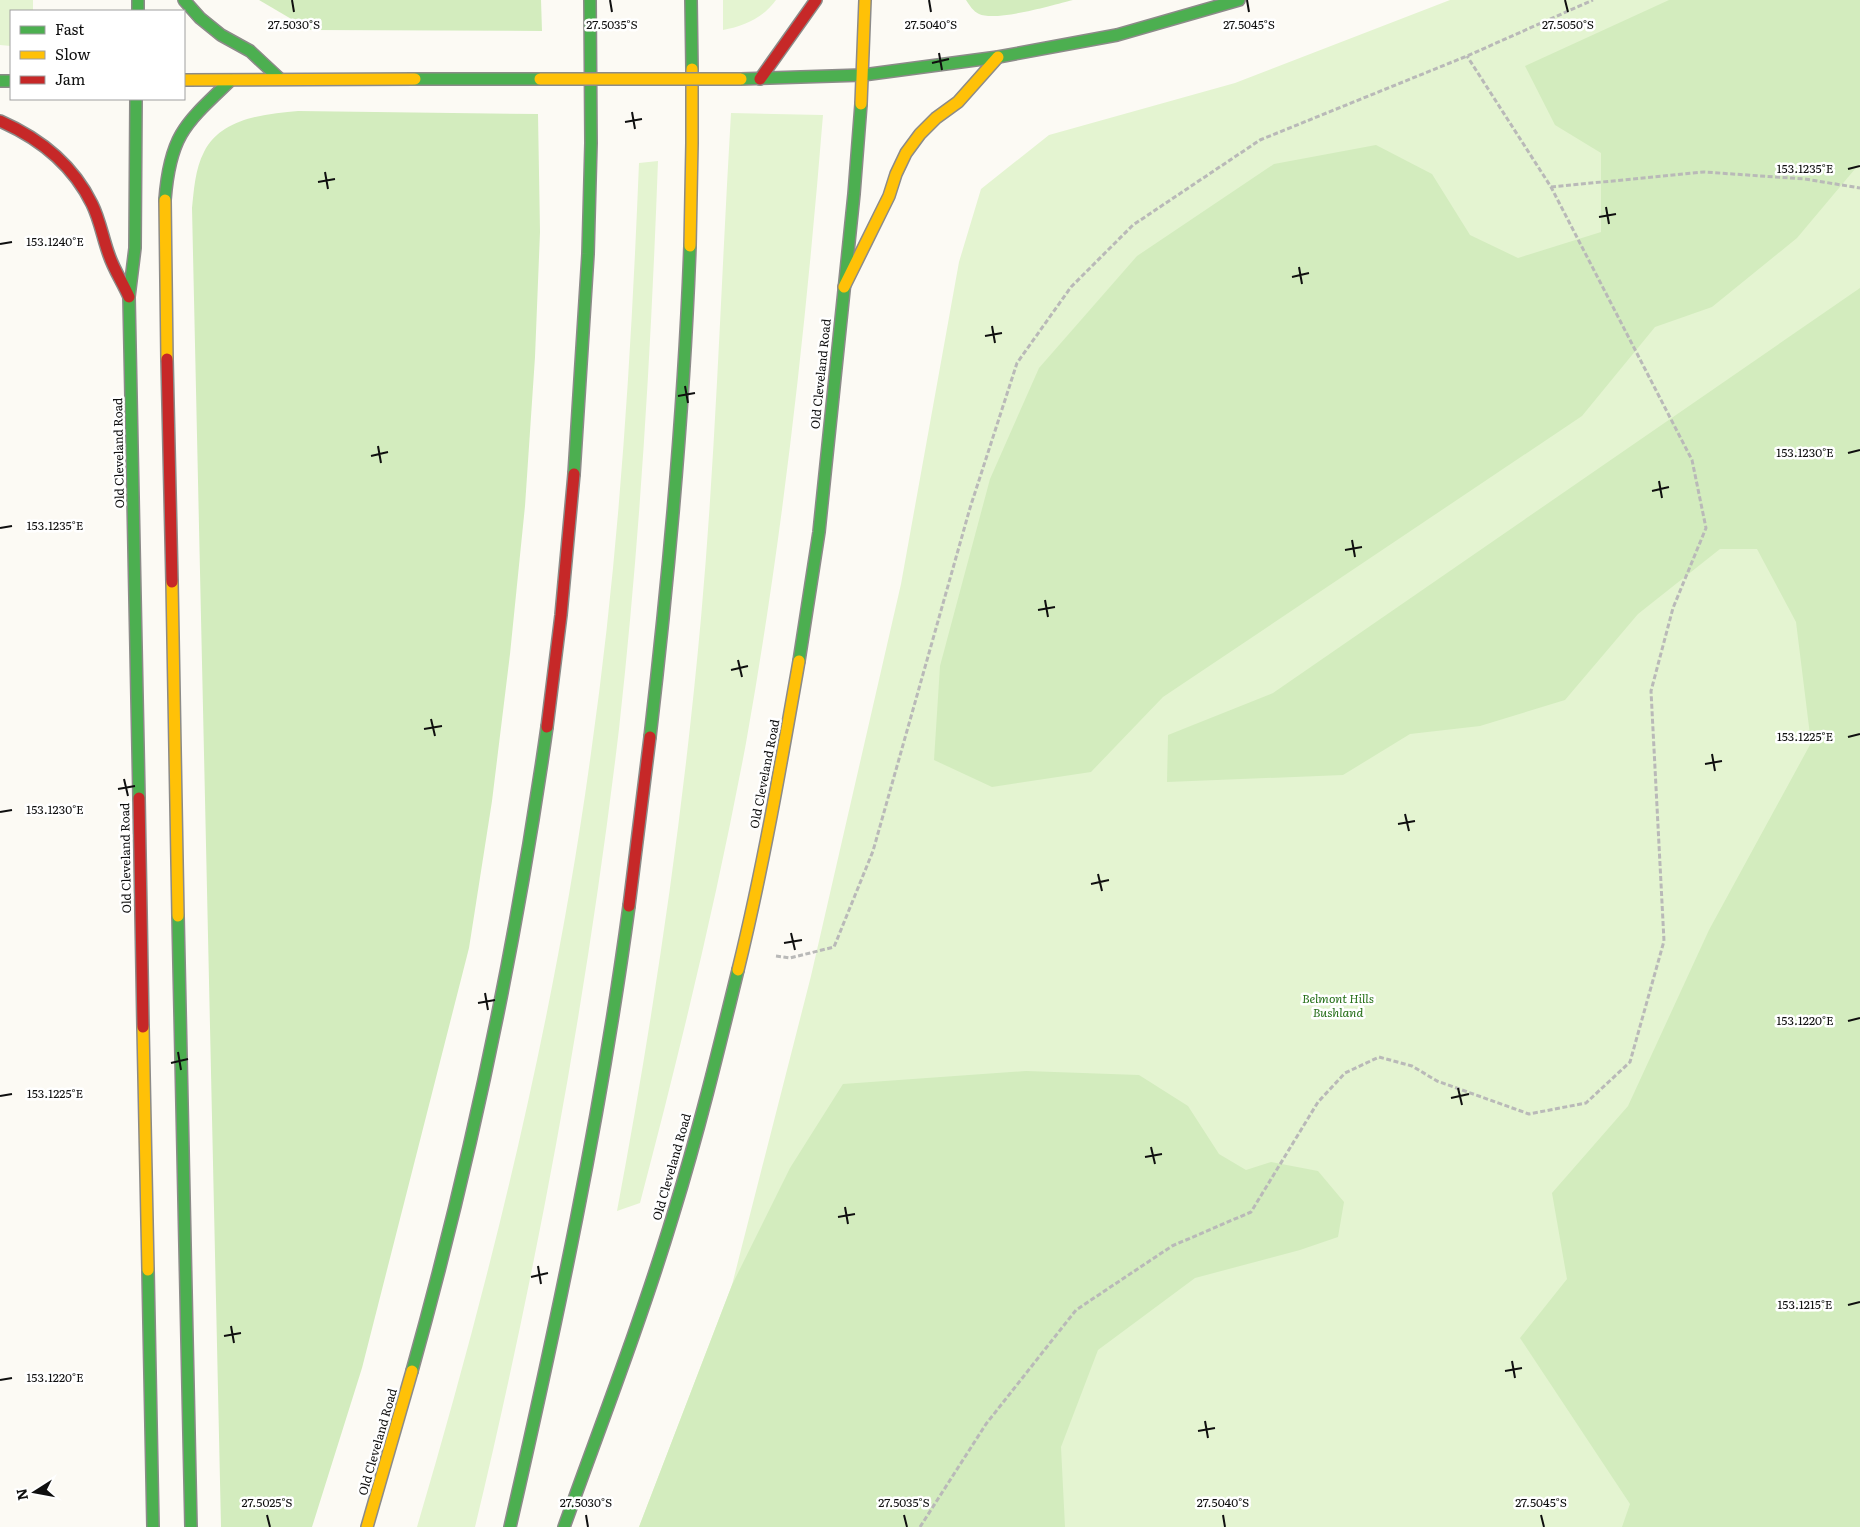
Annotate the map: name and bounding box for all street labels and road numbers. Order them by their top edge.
street label: Old Cleveland Road [805,317,835,430]
street label: Old Cleveland Road [108,397,128,509]
street label: Old Cleveland Road [745,717,784,830]
street label: Old Cleveland Road [115,802,135,914]
street label: Old Cleveland Road [647,1110,695,1222]
street label: Old Cleveland Road [353,1385,401,1497]

